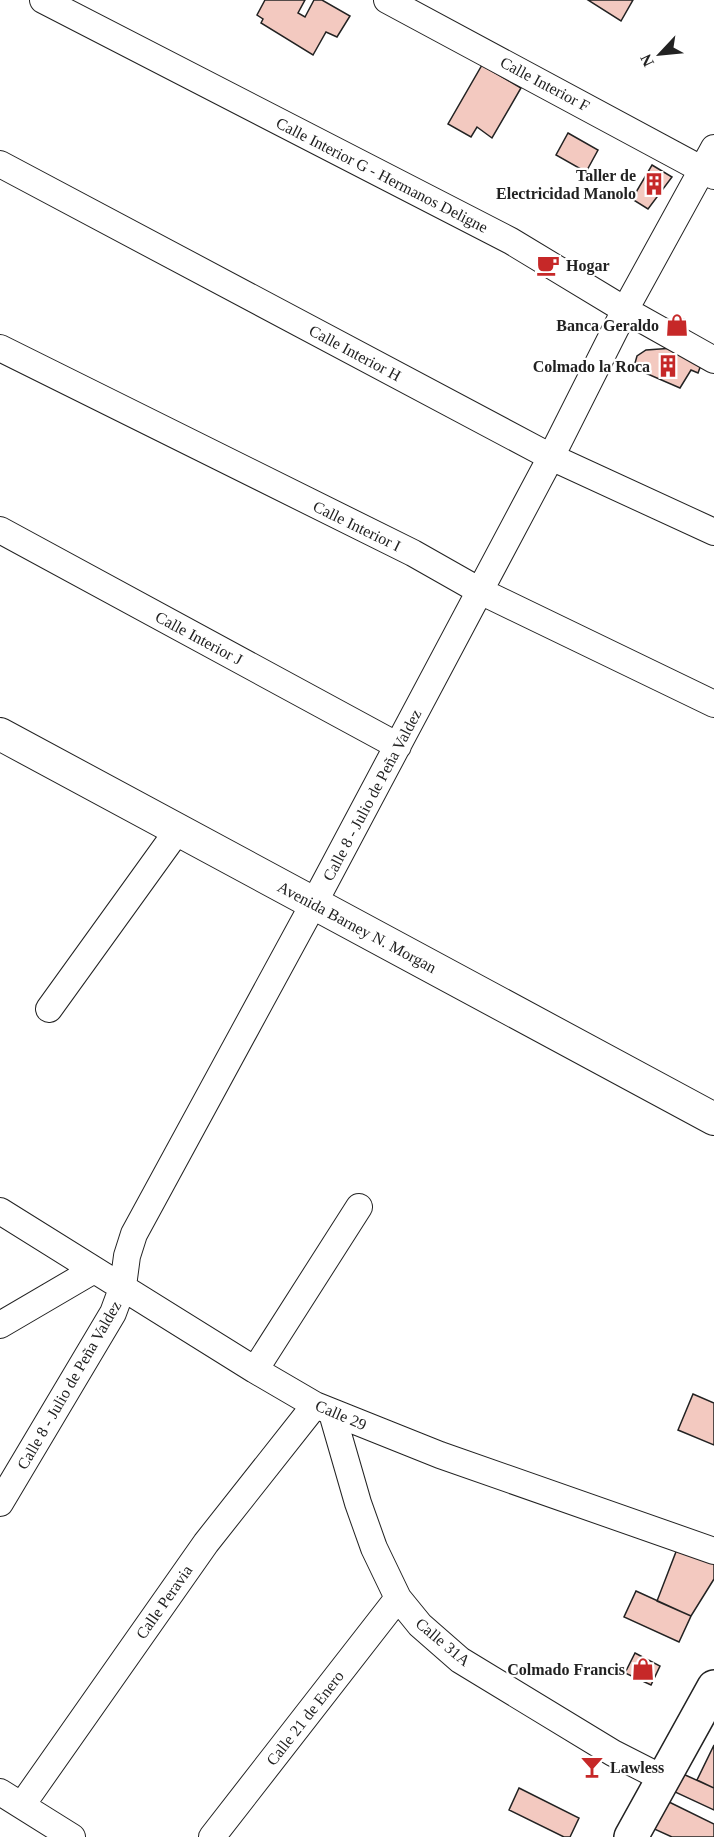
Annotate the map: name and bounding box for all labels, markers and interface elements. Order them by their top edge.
north arrow [630,24,690,84]
text: N [637,51,657,69]
street label: Calle Interior F [497,53,593,115]
street label: Calle Interior G - Hermanos Deligne [273,114,491,237]
place label: Taller de Electricidad Manolo [496,167,636,202]
building icon: Taller de Electricidad Manolo [641,171,667,197]
cafe icon: Hogar [535,252,561,278]
place label: Hogar [566,257,610,275]
shop icon: Banca Geraldo [664,312,690,338]
place label: Banca Geraldo [556,317,659,334]
street label: Calle Interior H [306,322,404,384]
building icon: Colmado la Roca [655,353,681,379]
place label: Colmado la Roca [533,358,650,375]
street label: Calle Interior I [311,498,403,554]
street label: Calle Interior J [153,608,245,668]
street label: Calle 8 - Julio de Peña Valdez [320,706,424,884]
street label: Avenida Barney N. Morgan [274,878,439,977]
street label: Calle 8 - Julio de Peña Valdez [14,1298,124,1472]
street label: Calle 29 [313,1397,369,1433]
street label: Calle Peravia [132,1562,196,1642]
street label: Calle 31A [413,1614,474,1670]
shop icon: Colmado Francis [630,1656,656,1682]
place label: Colmado Francis [507,1661,625,1678]
street label: Calle 21 de Enero [263,1667,347,1769]
bar icon: Lawless [579,1754,605,1780]
place label: Lawless [610,1759,664,1776]

